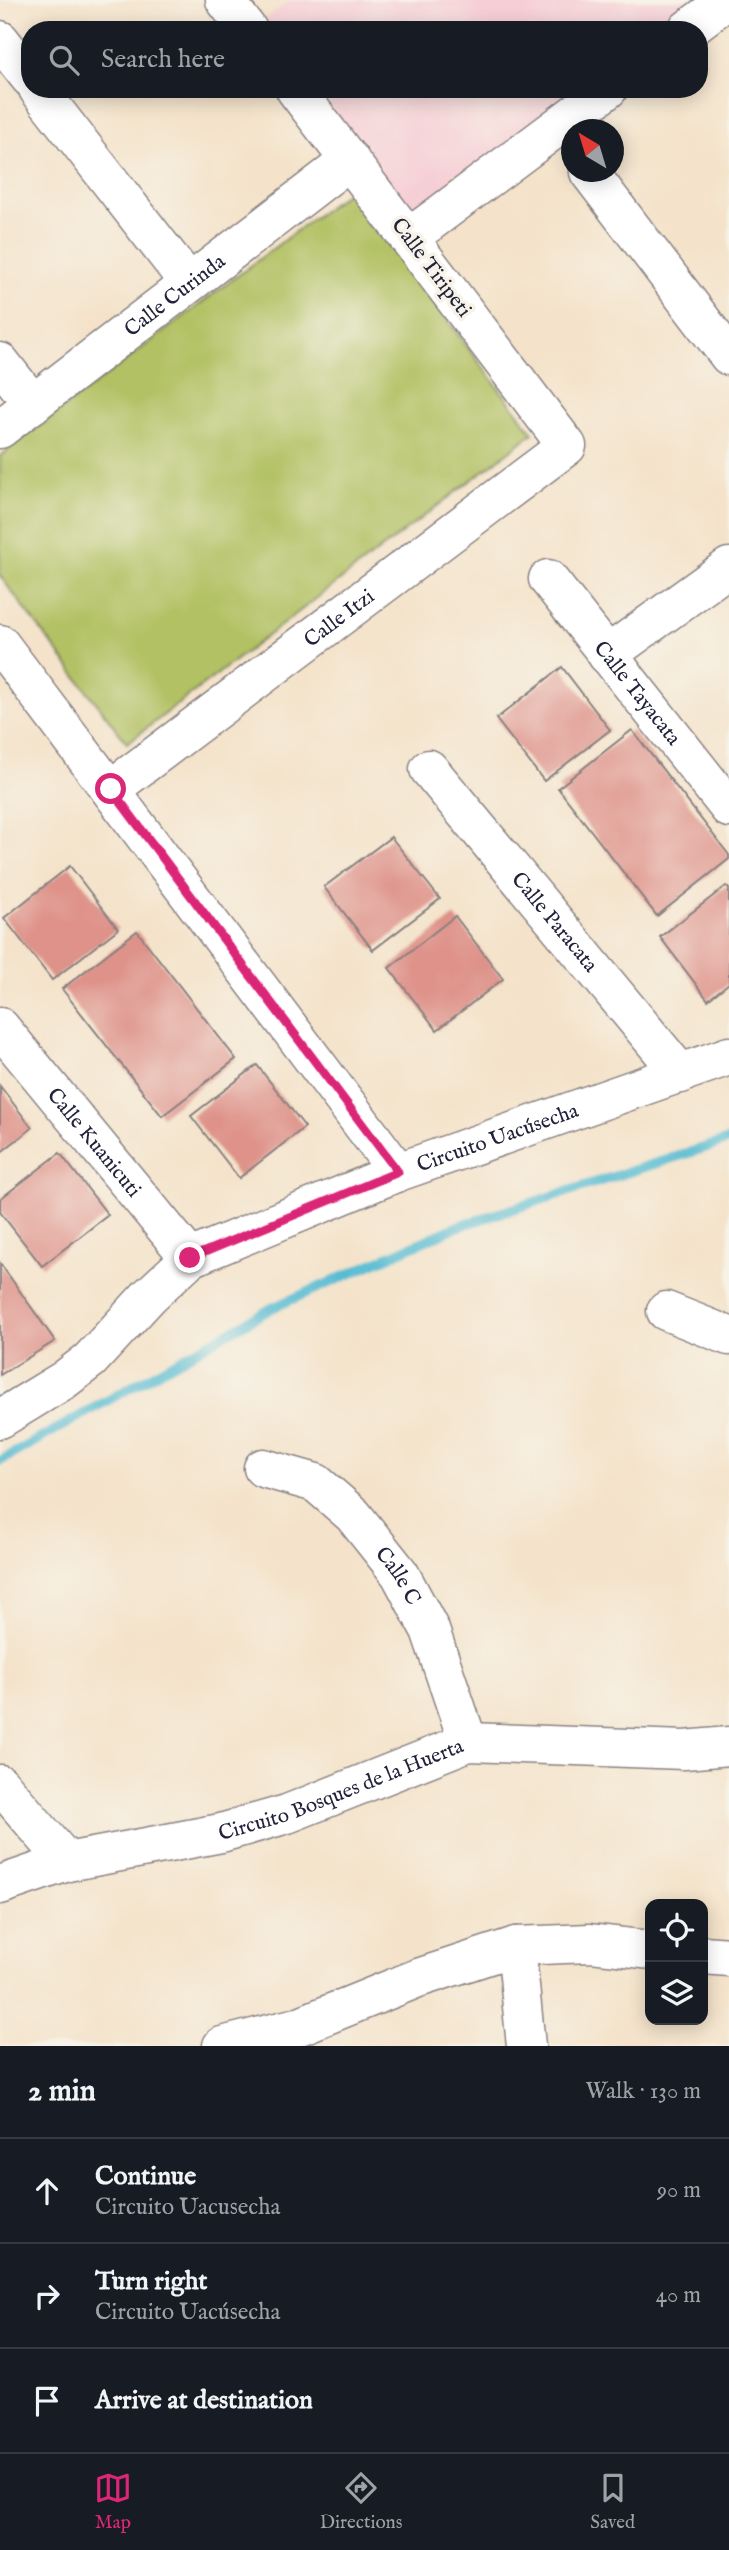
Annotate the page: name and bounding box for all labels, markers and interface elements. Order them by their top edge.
search box [21,21,708,98]
icon: search [45,41,83,79]
text: Search here [101,43,225,76]
north arrow [561,119,624,182]
street label: Calle Tiripeti [385,213,477,323]
street label: Calle Curinda [119,248,232,344]
street label: Calle Itzi [299,584,380,654]
street label: Calle Tayacata [587,636,687,752]
route start [95,773,126,804]
street label: Calle Paracata [505,867,604,979]
street label: Calle Kuanicuti [40,1083,147,1203]
street label: Circuito Uacúsecha [413,1098,583,1179]
route end [174,1242,205,1273]
street label: Calle C [368,1542,426,1610]
street label: Circuito Bosques de la Huerta [215,1733,469,1848]
map controls [645,1899,708,2025]
button: locate [645,1899,708,1962]
button: layers [645,1962,708,2025]
text: 2 min [28,2073,96,2111]
text: Walk · 130 m [586,2077,701,2106]
text: Continue [95,2160,196,2193]
icon: ahead [28,2172,66,2210]
text: 90 m [657,2176,701,2205]
text: Circuito Uacusecha [95,2193,280,2222]
text: Turn right [95,2265,208,2298]
icon: right [28,2277,66,2315]
text: 40 m [656,2281,701,2310]
text: Circuito Uacúsecha [95,2298,280,2327]
icon: arrive [28,2382,66,2420]
text: Arrive at destination [95,2384,313,2417]
tab: Map [94,2469,132,2535]
tab: Directions [320,2469,402,2535]
tab: Saved [590,2469,635,2535]

